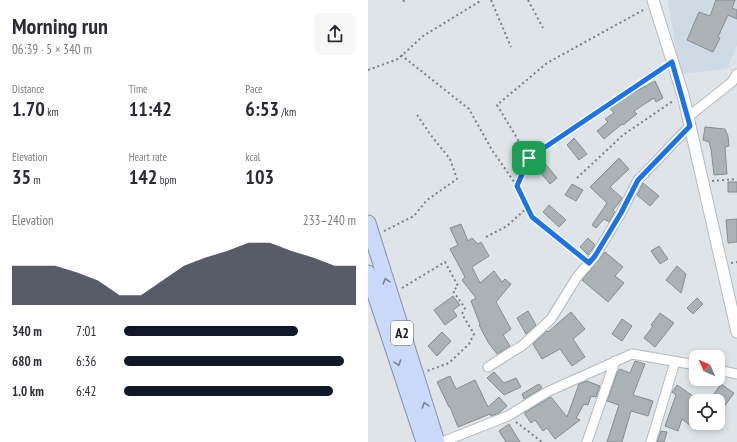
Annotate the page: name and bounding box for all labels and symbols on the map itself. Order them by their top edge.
pin [512,141,546,175]
one-way arrow [382,278,391,285]
road number: A2 [391,321,413,345]
north arrow [689,350,725,386]
one-way arrow [393,359,402,366]
one-way arrow [421,402,430,409]

